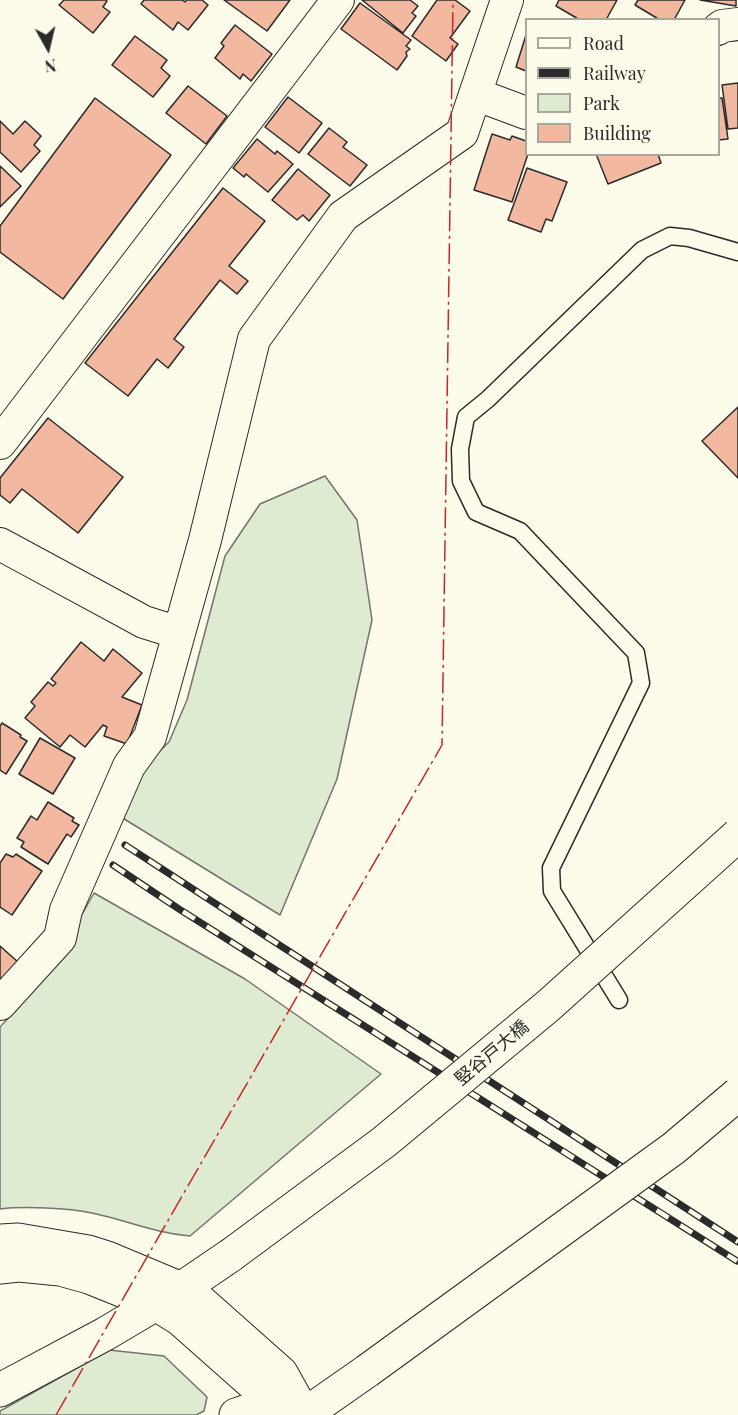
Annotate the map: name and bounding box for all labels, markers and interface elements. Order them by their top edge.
north arrow [18,18,78,78]
legend [525,18,720,156]
text: Road [583,31,624,55]
text: N [43,55,58,78]
text: Railway [583,61,646,85]
text: Park [583,91,620,115]
text: Building [583,121,651,145]
street label: 竪谷戸大橋 [451,1016,533,1090]

